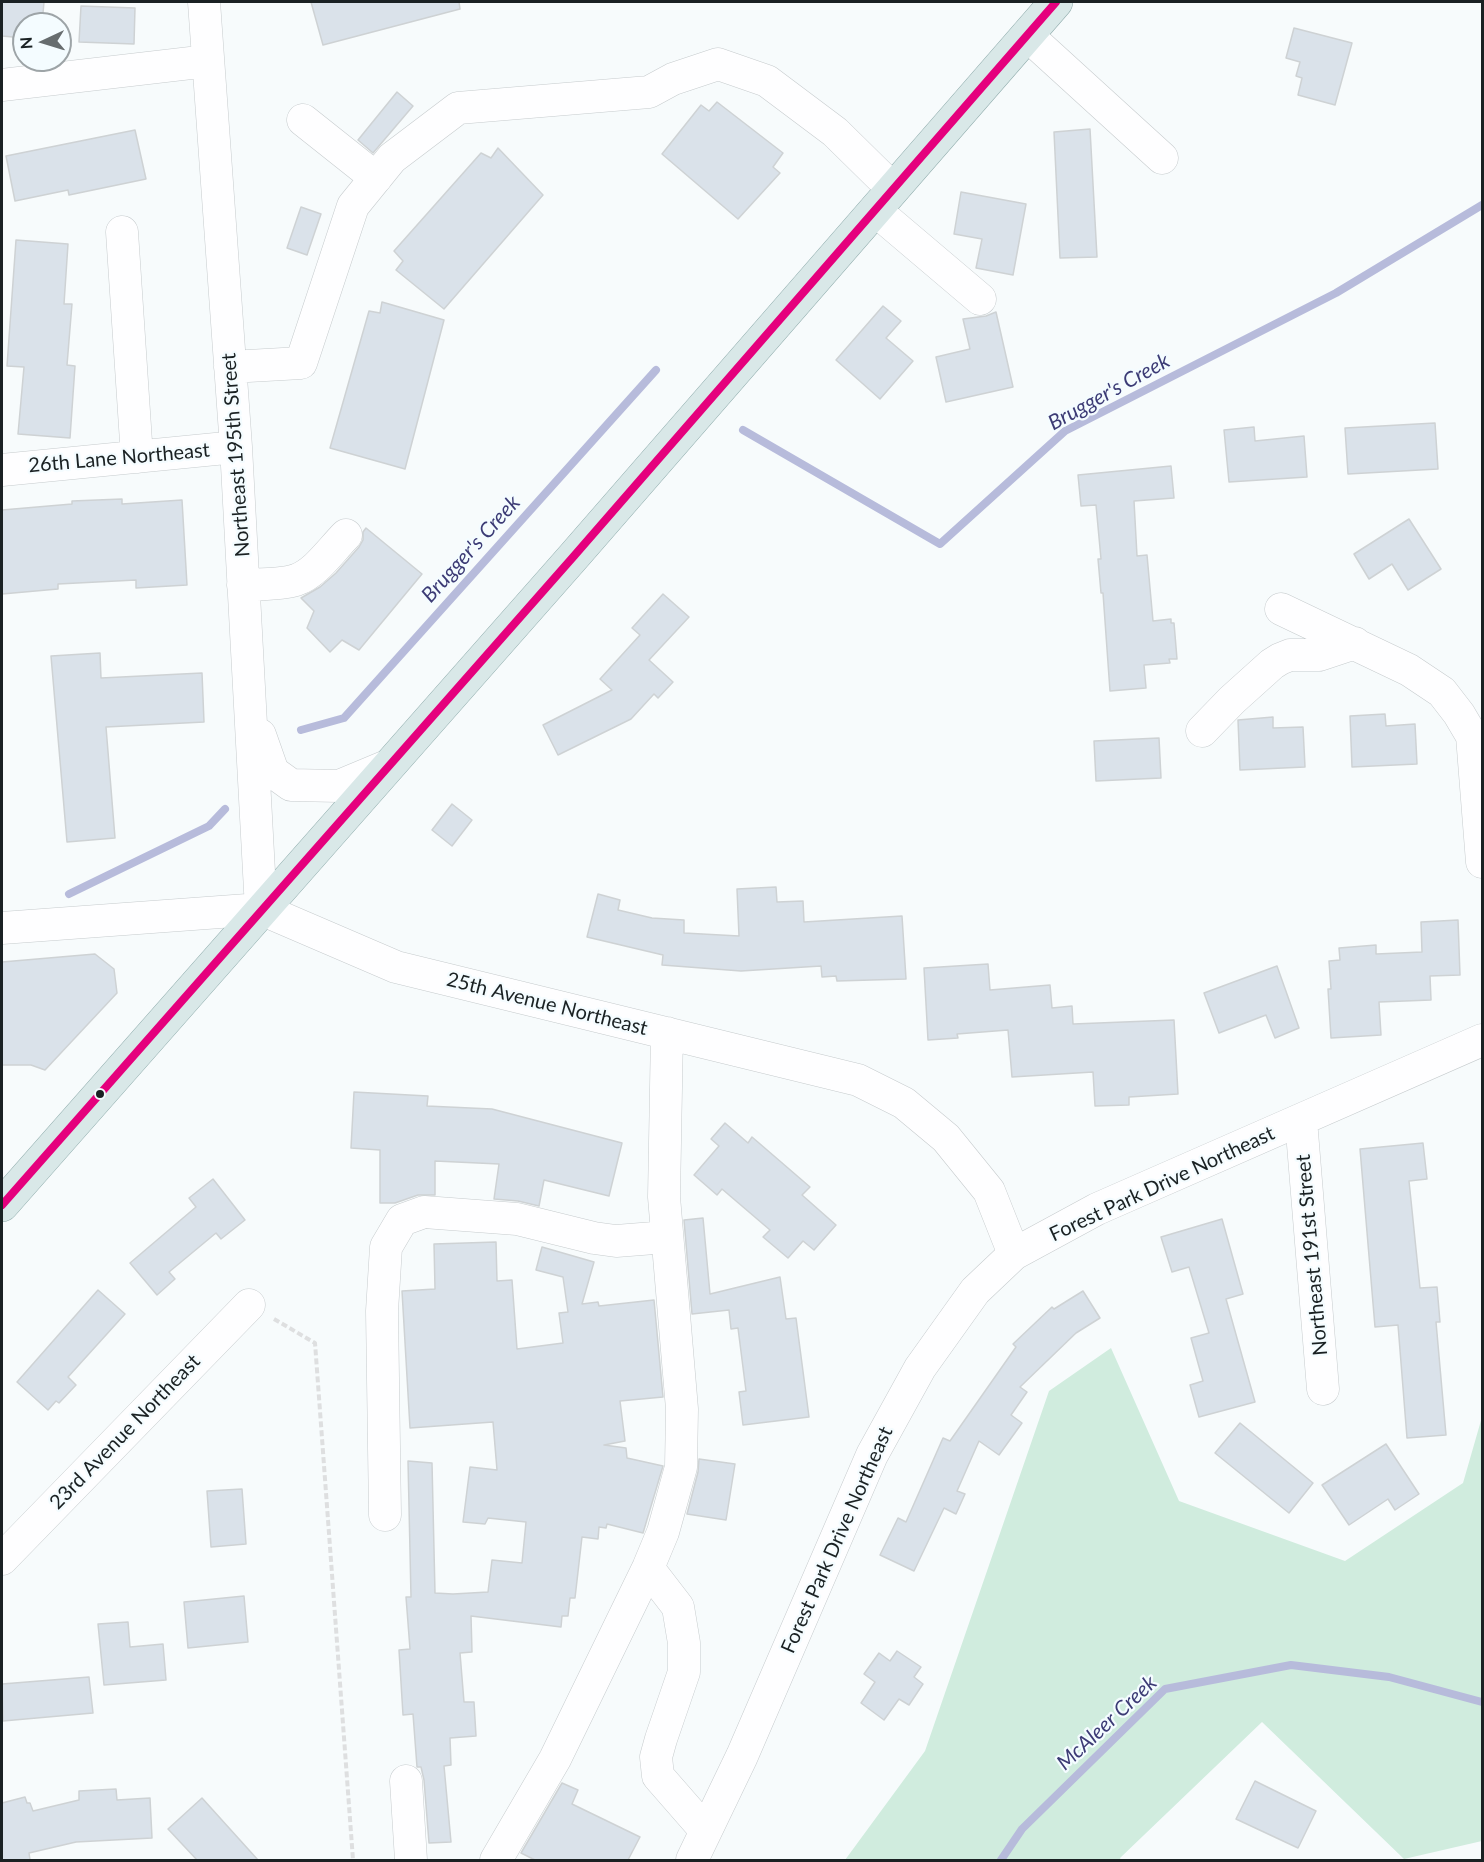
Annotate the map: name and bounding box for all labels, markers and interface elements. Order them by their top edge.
north arrow [12,12,72,72]
text: N [16,36,35,50]
water label: Brugger's Creek [1044,348,1174,436]
street label: Northeast 195th Street [217,352,255,558]
street label: 26th Lane Northeast [27,438,211,478]
water label: Brugger's Creek [416,490,526,608]
street label: 25th Avenue Northeast [444,967,650,1041]
unlabelled marker [94,1088,106,1100]
street label: Forest Park Drive Northeast [1046,1121,1278,1247]
street label: Northeast 191st Street [1291,1153,1333,1357]
street label: 23rd Avenue Northeast [45,1350,205,1514]
street label: Forest Park Drive Northeast [776,1423,898,1657]
water label: McAleer Creek [1052,1670,1162,1776]

